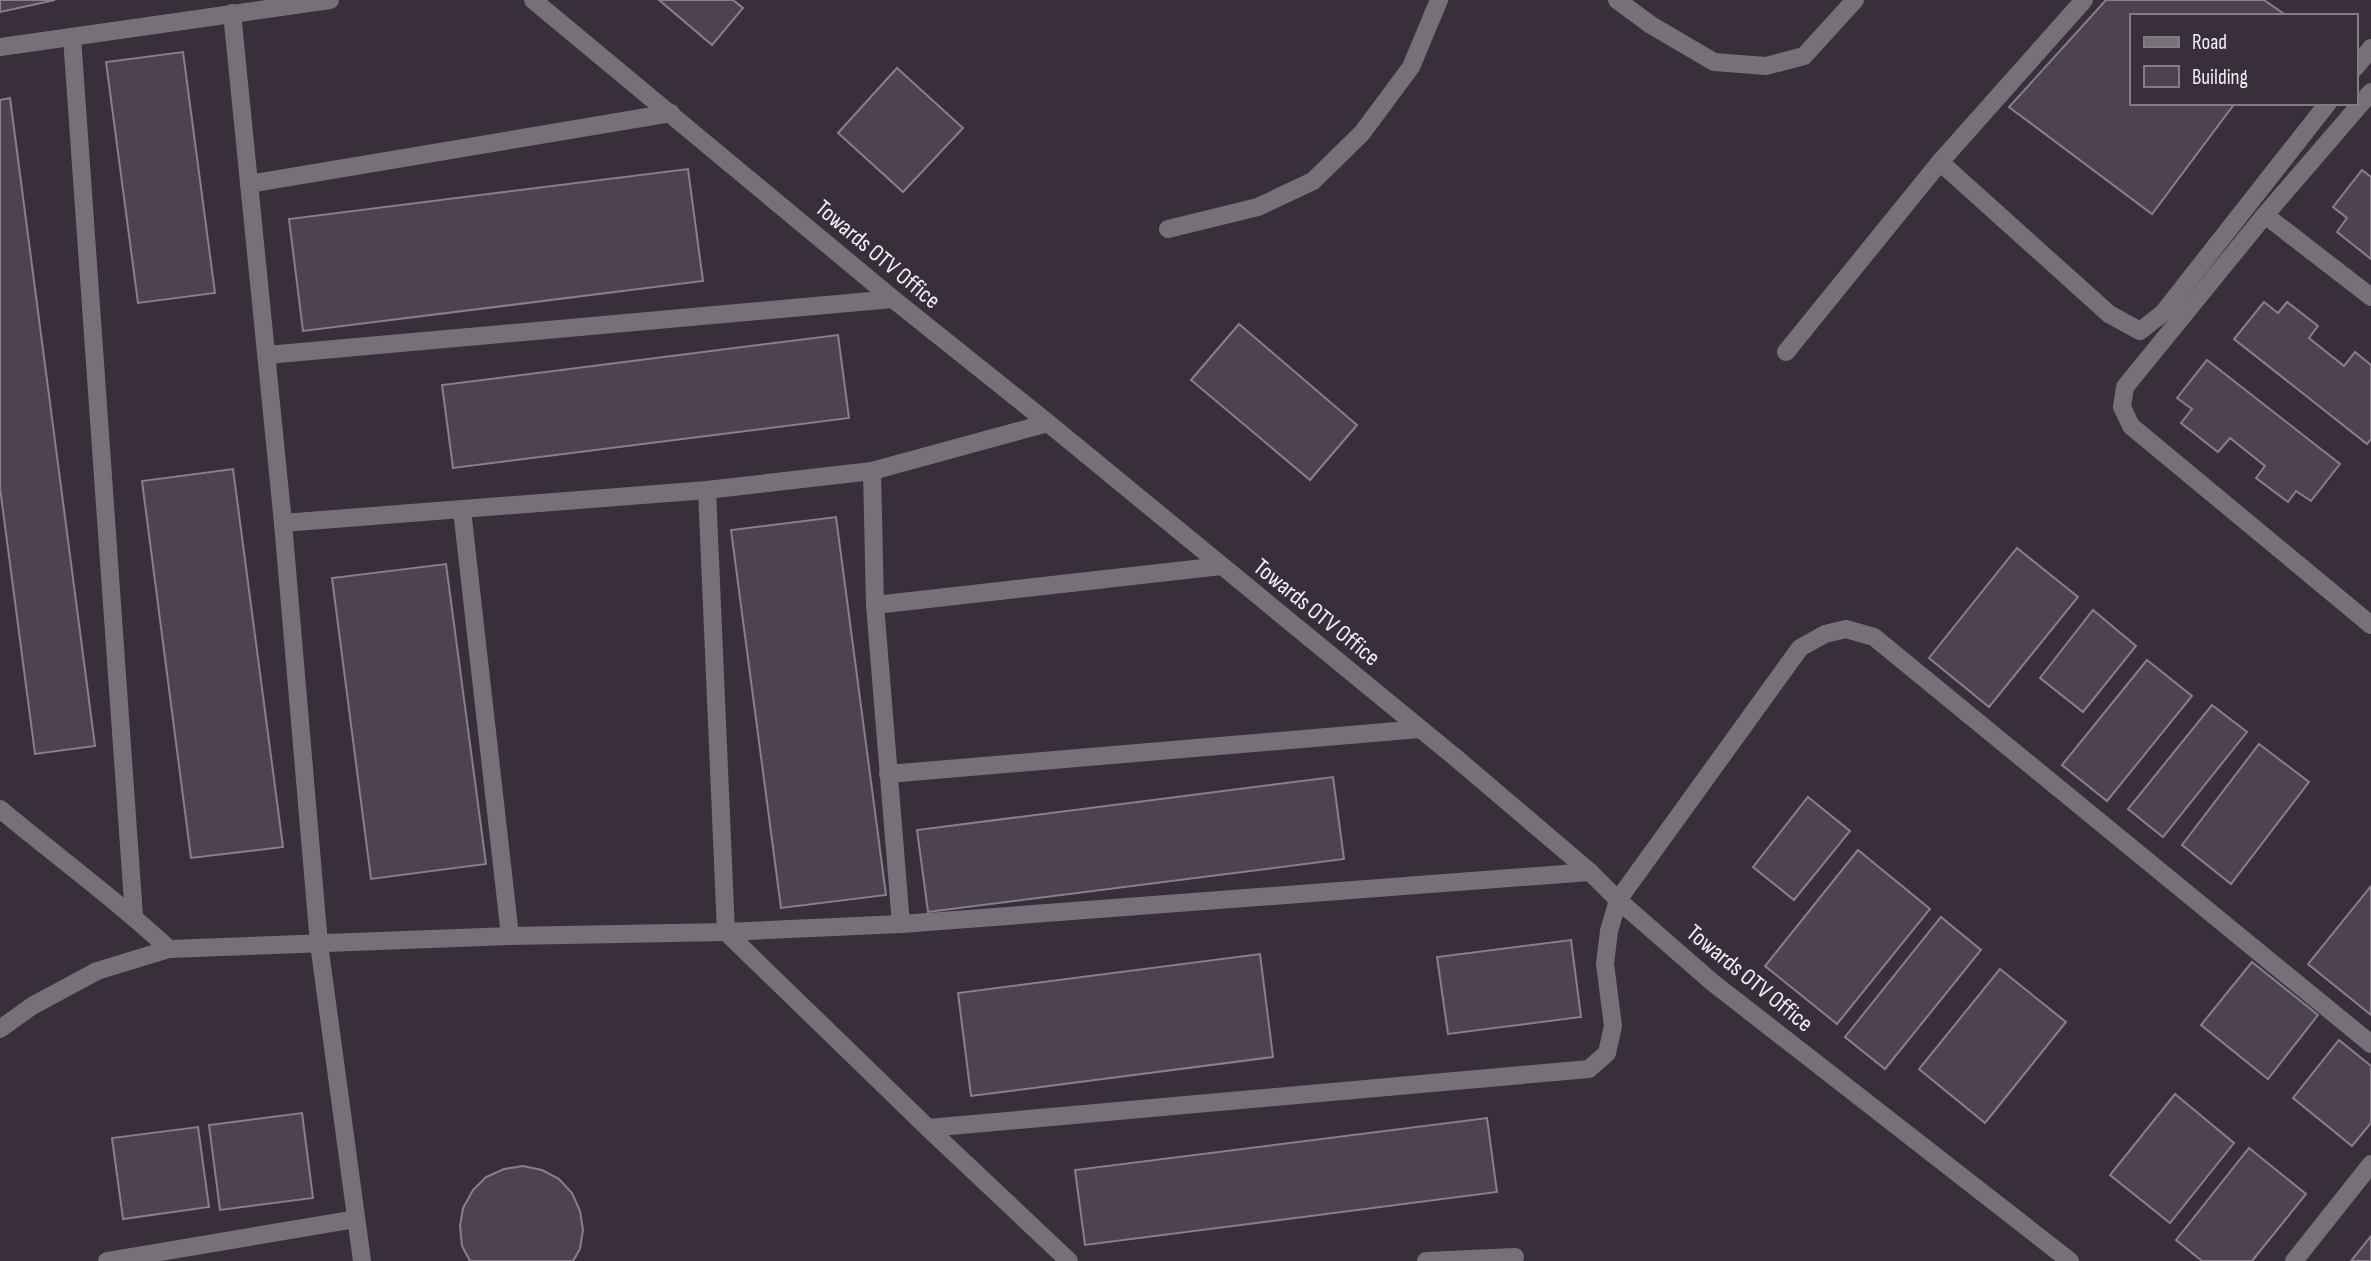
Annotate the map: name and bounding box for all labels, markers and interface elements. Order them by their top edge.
legend [2130,14,2357,105]
text: Road [2192,30,2227,55]
text: Building [2192,65,2248,90]
street label: Towards OTV Office [809,194,946,315]
street label: Towards OTV Office [1248,553,1386,672]
street label: Towards OTV Office [1681,919,1819,1038]

